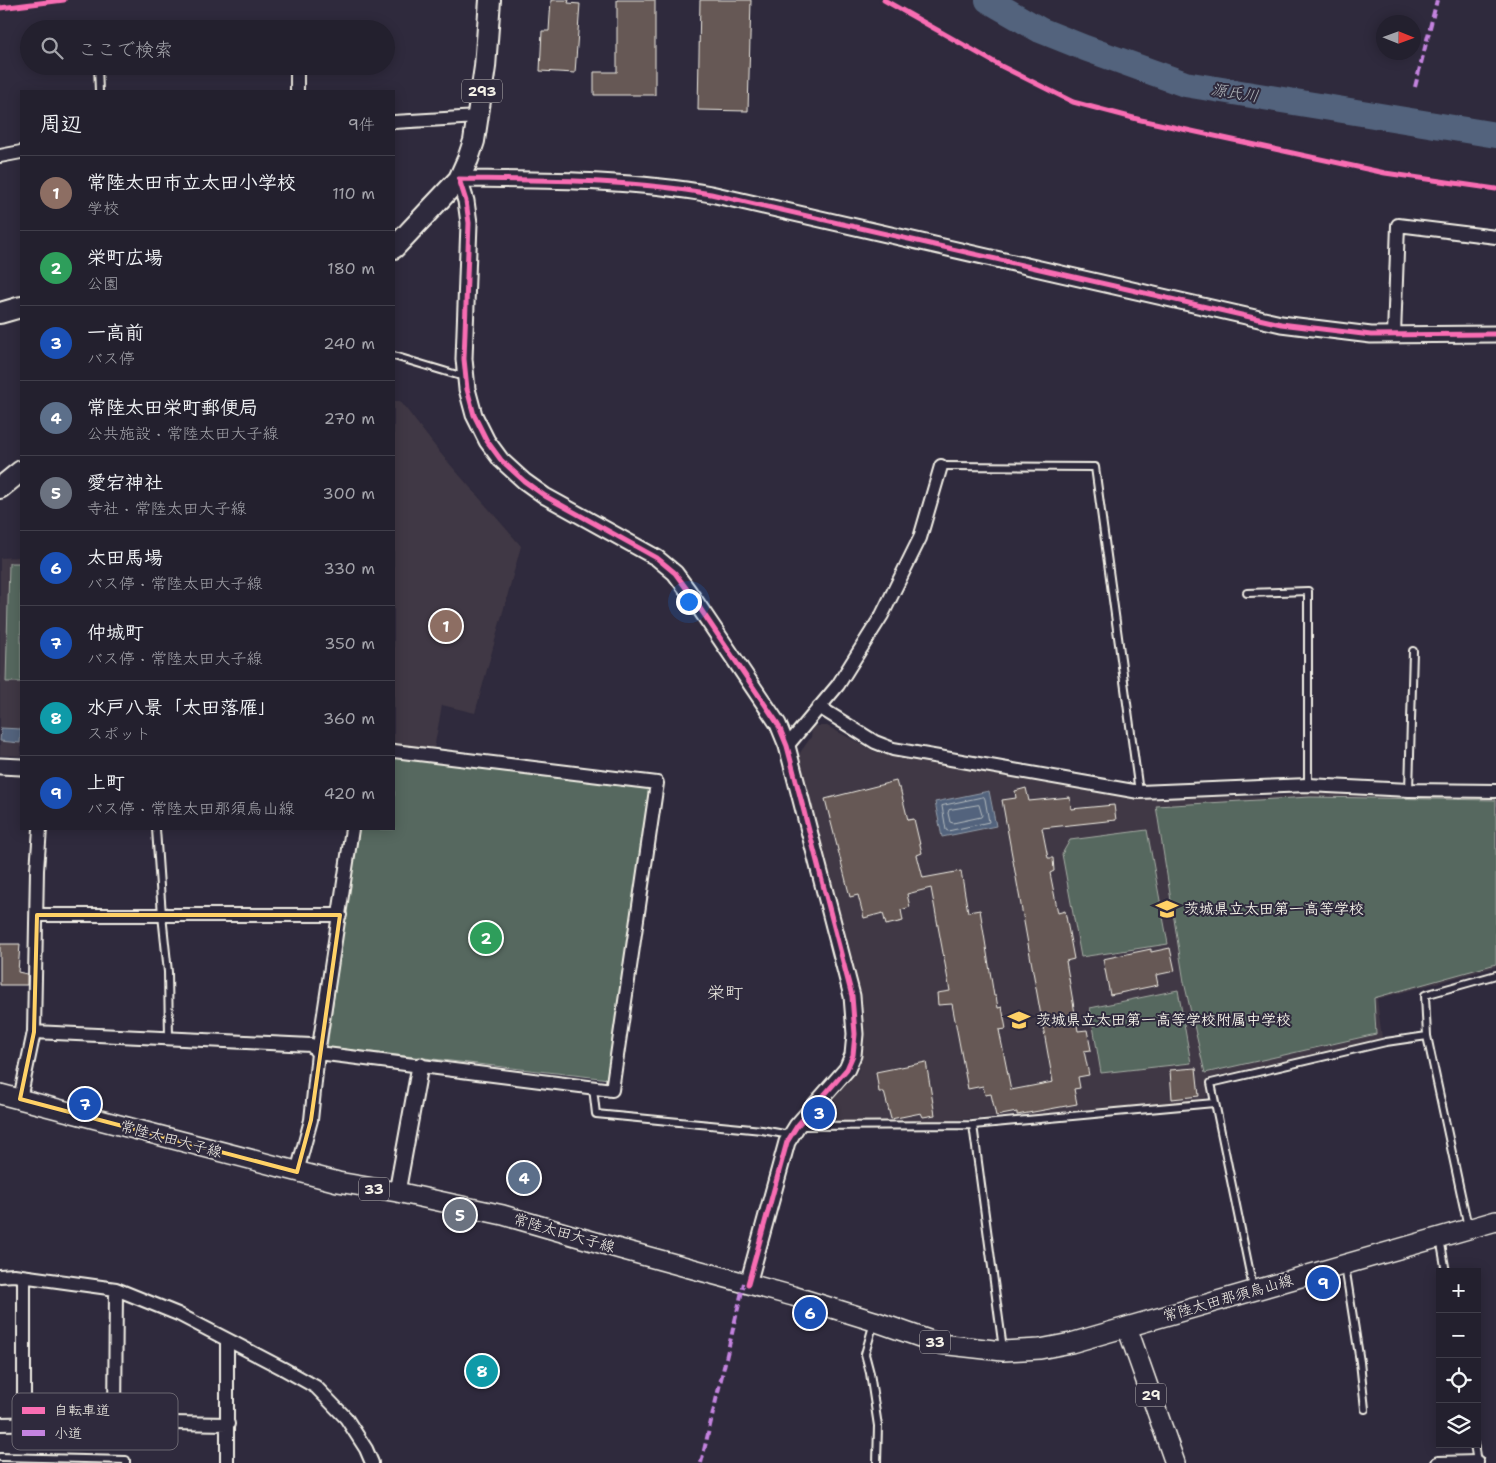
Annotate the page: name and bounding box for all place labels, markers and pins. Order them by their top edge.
pin: 1 [430,607,462,645]
school or university icon: 茨城県立太田第一高等学校 [1154,896,1180,922]
place label: 茨城県立太田第一高等学校 [1184,899,1364,919]
pin: 2 [470,919,502,957]
school or university icon: 茨城県立太田第一高等学校附属中学校 [1006,1007,1032,1033]
place label: 茨城県立太田第一高等学校附属中学校 [1036,1010,1291,1030]
pin: 7 [69,1085,101,1123]
pin: 3 [803,1094,835,1132]
pin: 4 [508,1159,540,1197]
pin: 5 [444,1196,476,1234]
pin: 9 [1307,1264,1339,1302]
pin: 6 [794,1294,826,1332]
pin: 8 [466,1352,498,1390]

